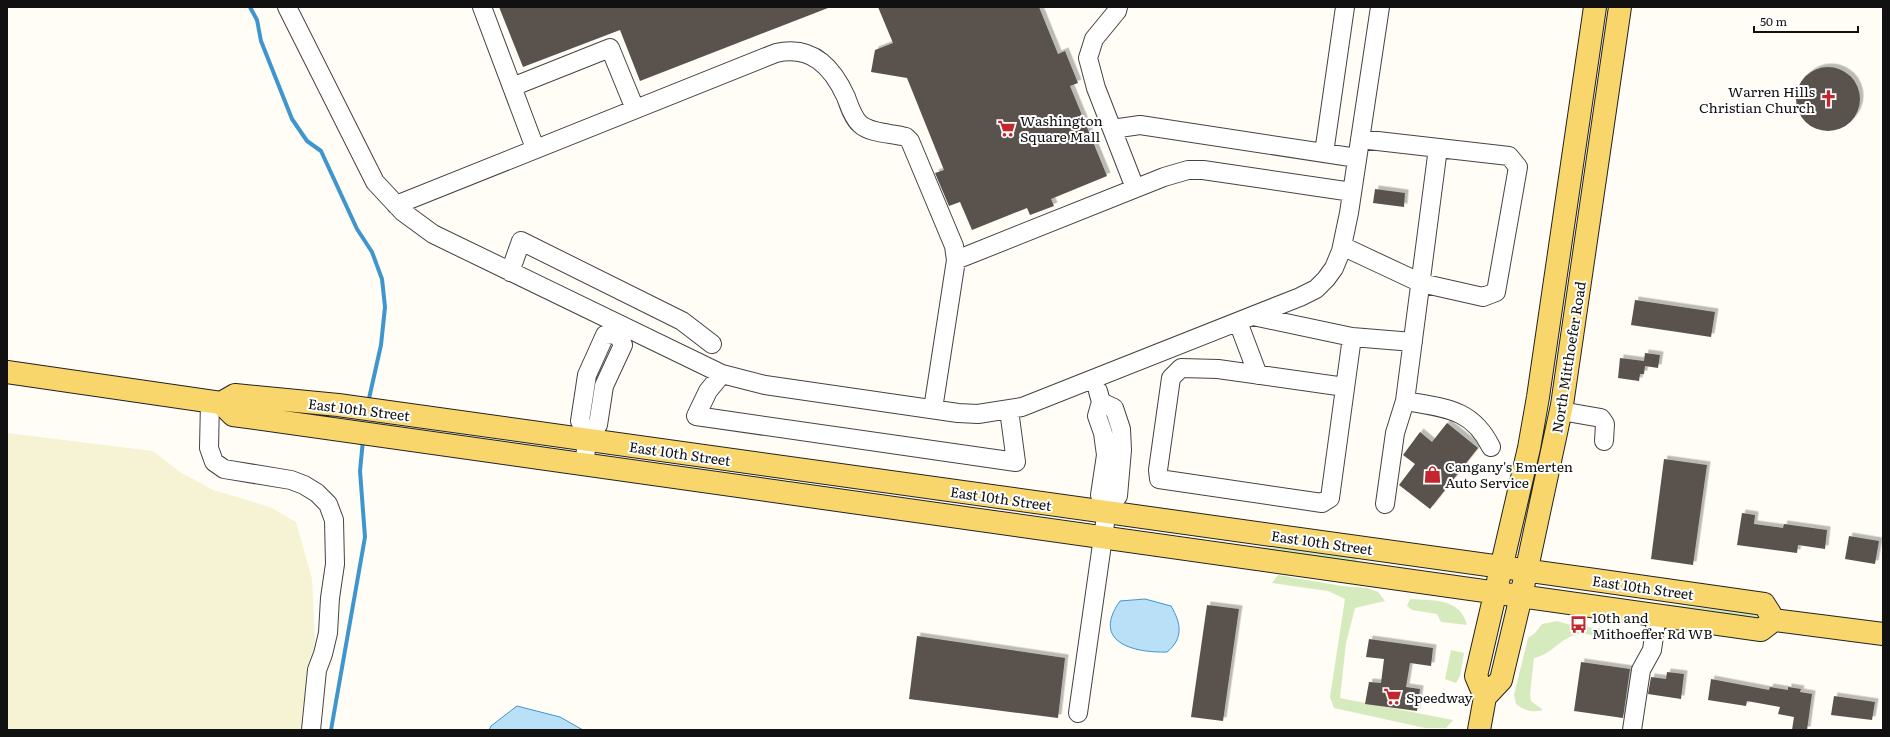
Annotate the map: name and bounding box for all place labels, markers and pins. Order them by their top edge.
place label: Warren Hills Christian Church [1699,81,1815,117]
church icon: Warren Hills Christian Church [1818,89,1838,109]
place label: Washington Square Mall [1020,110,1103,146]
supermarket icon: Washington Square Mall [997,118,1017,138]
place label: Cangany's Emerten Auto Service [1445,456,1573,492]
shop icon: Cangany's Emerten Auto Service [1422,464,1442,484]
place label: 10th and Mithoeffer Rd WB [1592,607,1713,643]
bus stop icon: 10th and Mithoeffer Rd WB [1569,615,1589,635]
supermarket icon: Speedway [1383,687,1403,707]
place label: Speedway [1406,687,1474,707]

